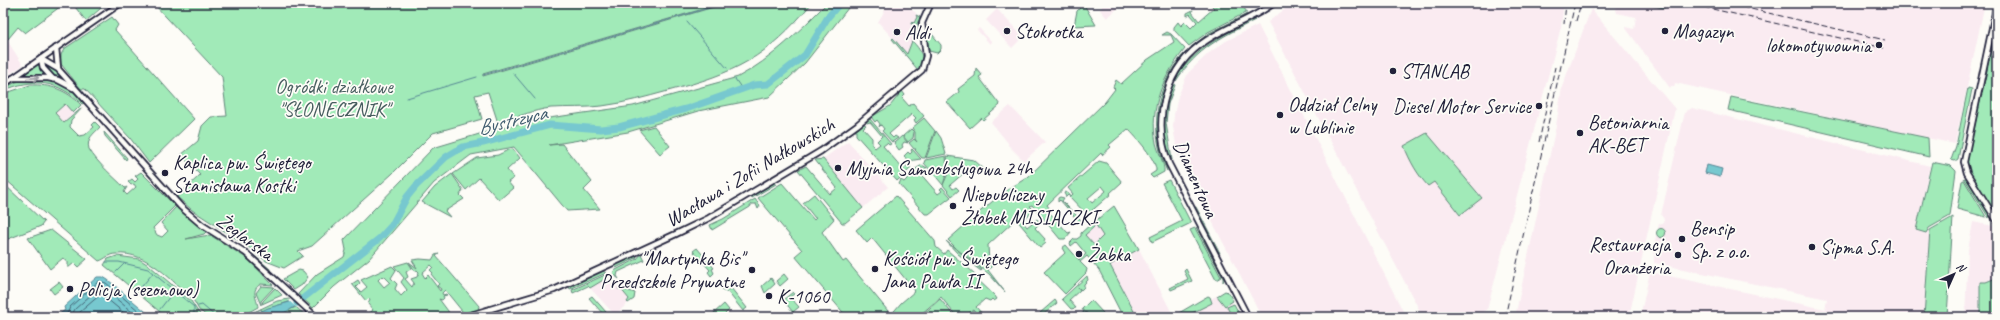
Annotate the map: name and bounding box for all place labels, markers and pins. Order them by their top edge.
place label: Stokrotka [1015,19,1084,44]
place label: Magazyn [1673,19,1734,44]
place label: Aldi [905,20,932,45]
marker: Stokrotka [1002,26,1012,36]
marker: Magazyn [1660,26,1670,36]
marker: Aldi [892,27,902,37]
place label: lokomotywownia [1766,33,1873,58]
marker: lokomotywownia [1874,40,1884,50]
place label: STANLAB [1401,59,1471,84]
marker: STANLAB [1388,66,1398,76]
place label: Oddział Celny w Lublinie [1288,92,1379,140]
place label: Diesel Motor Service [1393,94,1532,119]
marker: Diesel Motor Service [1534,101,1544,111]
marker: Oddział Celny w Lublinie [1275,110,1285,120]
place label: Betoniarnia AK-BET [1588,110,1670,158]
marker: Betoniarnia AK-BET [1575,128,1585,138]
place label: Kaplica pw. Świętego Stanisława Kostki [173,150,312,198]
place label: Myjnia Samoobsługowa 24h [846,156,1034,181]
marker: Myjnia Samoobsługowa 24h [833,163,843,173]
marker: Kaplica pw. Świętego Stanisława Kostki [160,168,170,178]
place label: Niepubliczny Żłobek MISIACZKI [961,182,1103,230]
marker: Niepubliczny Żłobek MISIACZKI [948,201,958,211]
place label: Bensip Sp. z o.o. [1690,216,1749,264]
place label: Restauracja Oranżeria [1589,232,1672,280]
marker: Bensip Sp. z o.o. [1677,234,1687,244]
place label: Sipma S.A. [1820,235,1894,260]
place label: Żabka [1087,242,1132,267]
marker: Sipma S.A. [1807,242,1817,252]
place label: "Martynka Bis" Przedszkole Prywatne [600,246,748,294]
place label: Kościół pw. Świętego Jana Pawła II [882,246,1019,294]
marker: Żabka [1074,249,1084,259]
marker: Restauracja Oranżeria [1673,250,1683,260]
marker: Kościół pw. Świętego Jana Pawła II [870,264,880,274]
marker: "Martynka Bis" Przedszkole Prywatne [747,265,757,275]
place label: Policja (sezonowo) [78,277,200,302]
marker: Policja (sezonowo) [65,284,75,294]
place label: K-1060 [777,284,831,309]
marker: K-1060 [764,291,774,301]

